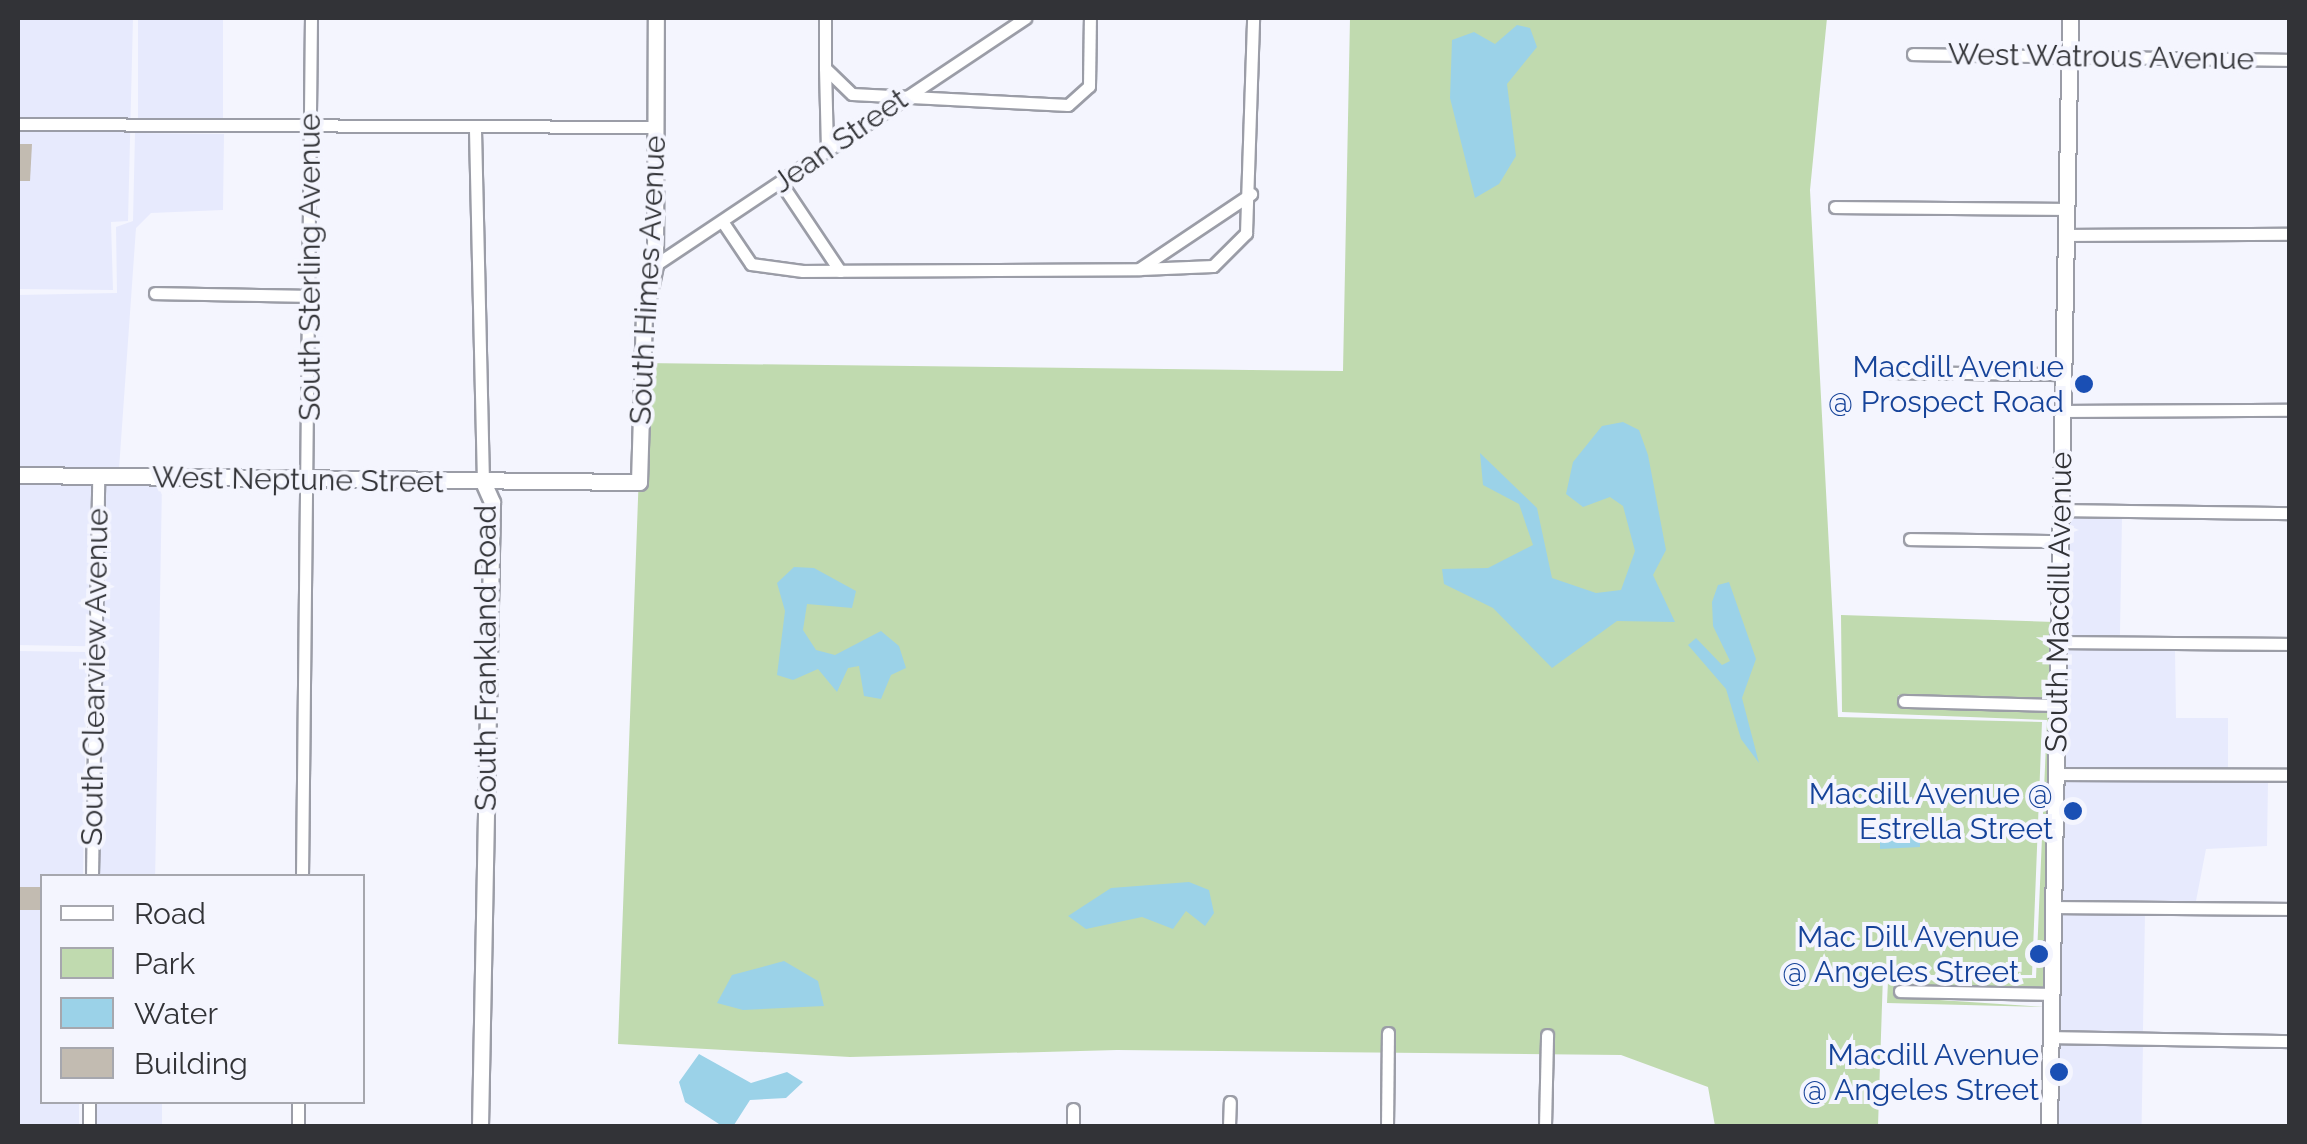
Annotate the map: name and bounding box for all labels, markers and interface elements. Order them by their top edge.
street label: West Watrous Avenue [1947,36,2255,78]
street label: Jean Street [766,81,914,201]
street label: South Sterling Avenue [292,113,328,421]
street label: South Himes Avenue [622,134,674,426]
place label: Macdill Avenue @ Prospect Road [1828,349,2064,420]
marker: Macdill Avenue @ Prospect Road [2073,373,2095,395]
street label: South Macdill Avenue [2038,451,2080,753]
street label: West Neptune Street [152,459,444,501]
street label: South Frankland Road [468,505,504,811]
street label: South Clearview Avenue [74,507,116,847]
place label: Macdill Avenue @ Estrella Street [1807,776,2053,846]
marker: Macdill Avenue @ Estrella Street [2062,800,2084,822]
legend [40,874,365,1104]
text: Road [134,896,206,931]
place label: Mac Dill Avenue @ Angeles Street [1781,919,2019,990]
marker: Mac Dill Avenue @ Angeles Street [2028,943,2050,965]
text: Park [134,946,195,981]
text: Water [134,996,218,1031]
place label: Macdill Avenue @ Angeles Street [1801,1037,2039,1108]
text: Building [134,1046,248,1081]
marker: Macdill Avenue @ Angeles Street [2048,1061,2070,1083]

